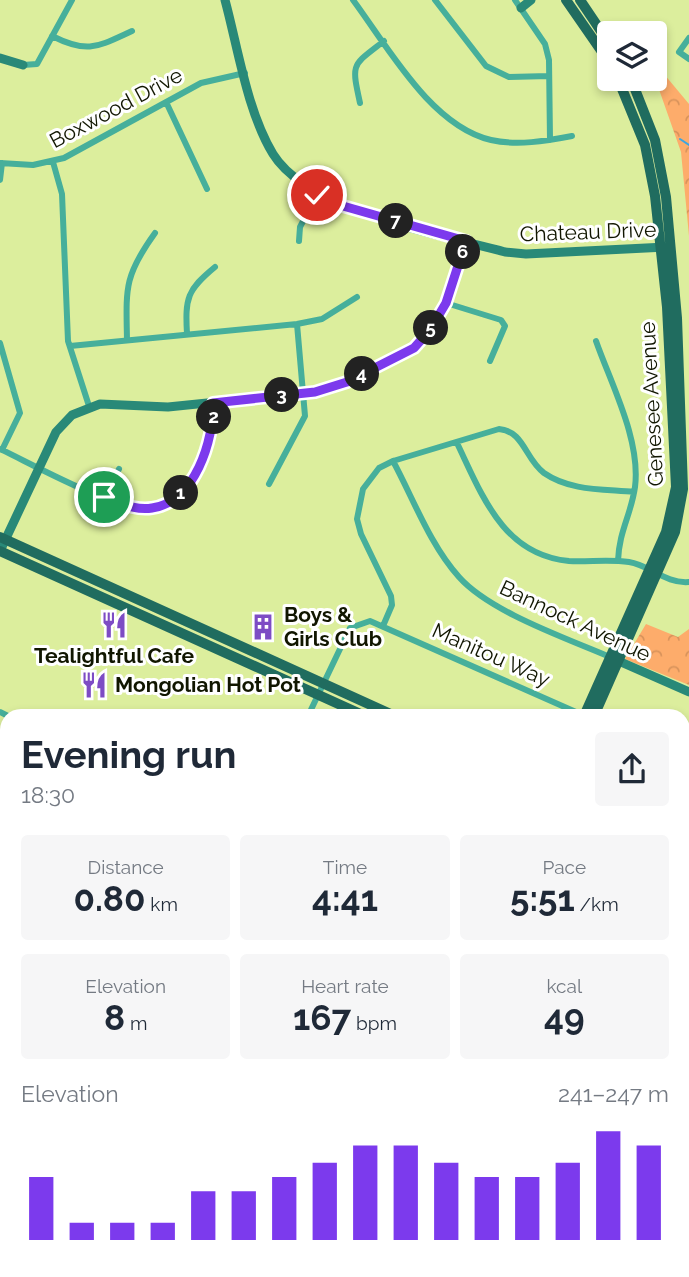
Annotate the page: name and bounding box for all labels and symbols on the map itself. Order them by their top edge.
street label: Boxwood Drive [45,62,186,153]
pin [287,165,347,225]
pin: 7 [378,204,414,238]
street label: Chateau Drive [519,217,657,246]
pin: 6 [446,234,480,270]
pin: 5 [414,310,448,346]
street label: Genesee Avenue [635,321,668,487]
pin: 4 [344,356,380,392]
pin: 3 [264,378,300,412]
pin: 2 [196,400,232,434]
pin [74,467,134,527]
pin: 1 [164,476,198,510]
street label: Bannock Avenue [496,575,655,666]
place label: Boys & Girls Club [284,602,382,651]
restaurant icon: Tealightful Cafe [99,610,129,640]
building icon: Boys & Girls Club [248,612,278,642]
street label: Manitou Way [428,617,554,692]
place label: Tealightful Cafe [34,643,194,668]
restaurant icon: Mongolian Hot Pot [79,670,109,700]
place label: Mongolian Hot Pot [115,672,301,697]

